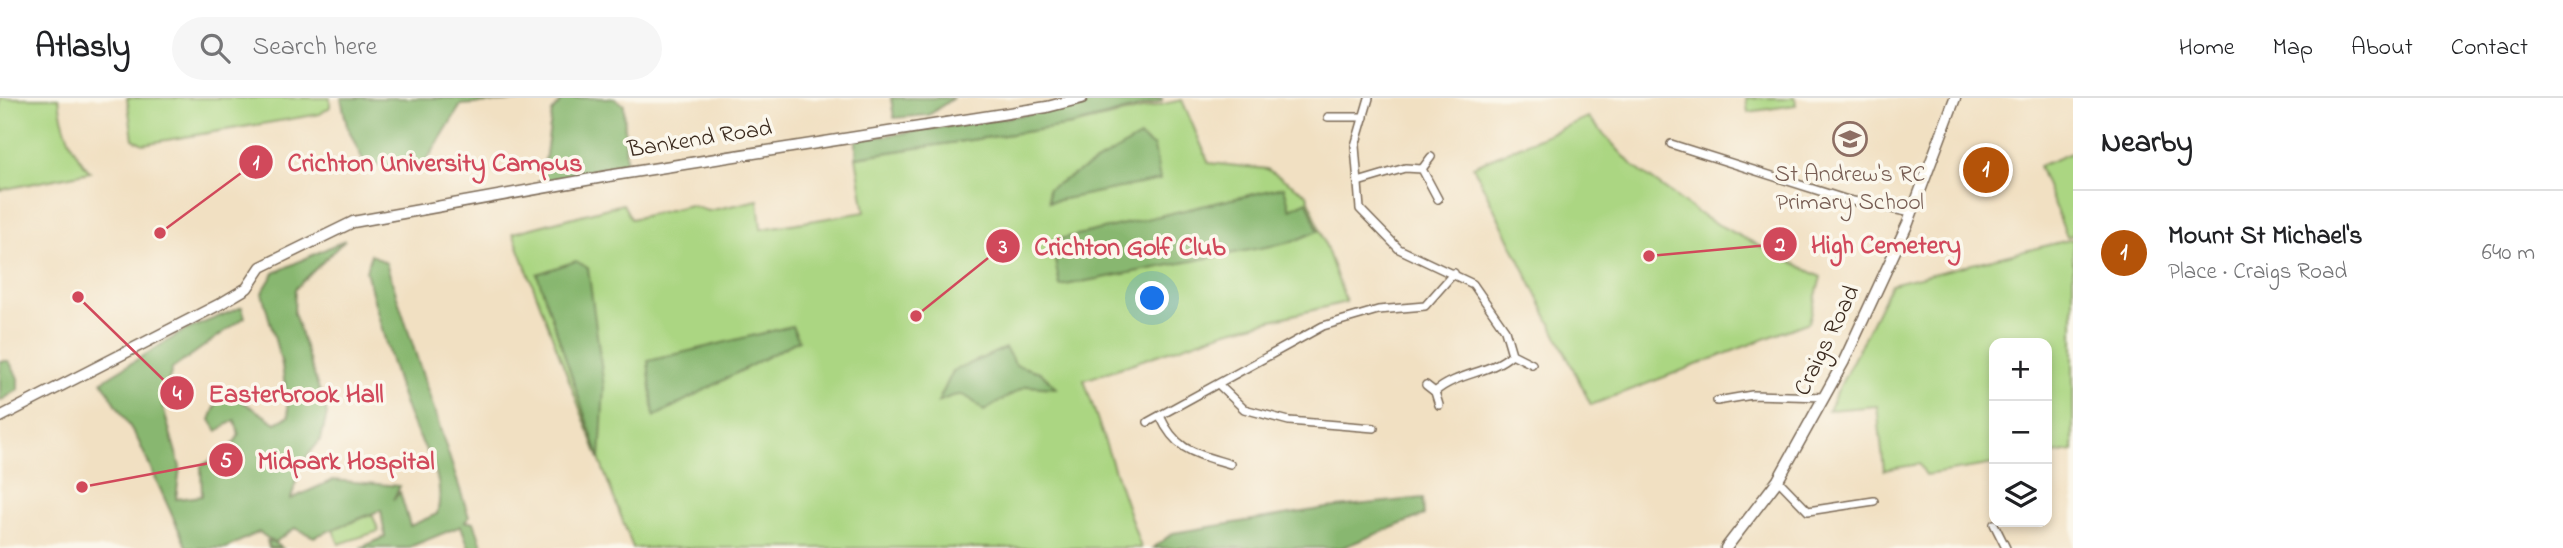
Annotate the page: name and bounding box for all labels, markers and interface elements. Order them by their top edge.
search box [172,17,662,80]
text: Atlasly [35,24,130,72]
icon: search [196,29,234,67]
text: Search here [252,29,377,67]
text: Home [2179,31,2235,66]
text: Map [2273,31,2313,66]
text: About [2351,31,2413,66]
text: Contact [2451,31,2528,66]
street label: Bankend Road [624,111,775,169]
school or university icon: St Andrew's RC Primary School [1831,120,1869,158]
text: Nearby [2101,122,2193,166]
callout: Crichton University Campus [238,138,596,185]
pin: 1 [1963,144,2009,196]
text: Crichton University Campus [287,146,583,184]
text: 1 [253,149,260,179]
place label: St Andrew's RC Primary School [1775,158,1925,222]
text: Mount St Michael's [2168,218,2362,256]
callout: High Cemetery [1762,220,1975,267]
callout: Crichton Golf Club [985,223,1240,270]
text: High Cemetery [1811,228,1961,267]
text: Crichton Golf Club [1034,230,1226,268]
text: 2 [1774,231,1786,261]
text: 3 [998,233,1008,263]
text: 1 [2120,237,2128,270]
text: 640 m [2482,237,2535,270]
text: Place · Craigs Road [2168,256,2347,289]
street label: Craigs Road [1786,279,1870,402]
your location [1135,281,1169,315]
map controls [1989,338,2052,527]
button: + [1989,338,2052,401]
callout: Easterbrook Hall [159,369,397,416]
text: Easterbrook Hall [208,377,384,415]
text: 4 [173,380,182,410]
button: − [1989,401,2052,464]
callout: Midpark Hospital [208,436,448,483]
text: Midpark Hospital [257,444,435,482]
text: 5 [220,447,232,477]
button: layers [1989,464,2052,527]

